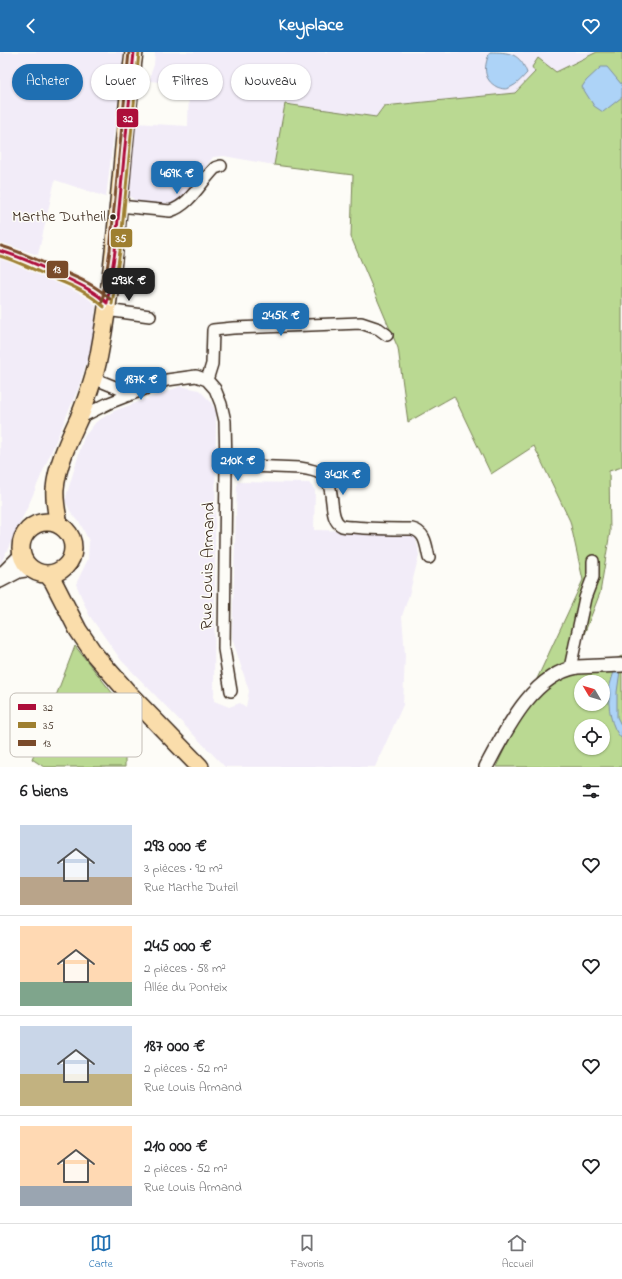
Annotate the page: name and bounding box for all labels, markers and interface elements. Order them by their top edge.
text: Keyplace [279,13,343,39]
icon: back [20,15,42,37]
icon: heart [580,15,602,37]
chip: Acheter [12,64,83,100]
chip: Louer [91,64,150,100]
chip: Filtres [158,64,223,100]
chip: Nouveau [231,64,311,100]
line badge: 32 [116,108,139,128]
text: 32 [122,111,134,127]
pin: 469K € [144,161,210,195]
text: 469K € [160,164,194,183]
place label: Marthe Dutheil [12,205,106,229]
marker: Marthe Dutheil [108,212,118,222]
line badge: 35 [110,228,133,248]
text: 35 [115,231,127,247]
line badge: 13 [46,260,69,279]
text: 13 [53,262,61,278]
pin: 293K € [96,268,162,302]
text: 293K € [112,271,146,290]
pin: 245K € [248,303,314,337]
text: 245K € [262,306,300,325]
pin: 187K € [108,367,174,401]
text: 187K € [125,370,157,389]
pin: 210K € [205,448,271,482]
text: 210K € [221,451,255,470]
pin: 342K € [310,462,376,496]
text: 342K € [325,465,361,484]
street label: Rue Louis Armand [194,501,222,630]
north arrow [574,675,610,711]
map controls [574,675,610,755]
legend [10,693,142,757]
text: 32 [43,700,54,716]
text: 35 [43,718,54,734]
button: locate [574,719,610,755]
text: 13 [43,736,51,752]
text: 6 biens [20,779,68,804]
icon: filters [580,780,602,802]
text: 293 000 € [144,834,207,859]
icon: home [52,841,100,889]
icon: heart [580,854,602,876]
text: 3 pièces · 92 m² [144,859,223,878]
text: Rue Marthe Duteil [144,878,238,897]
text: 245 000 € [144,934,212,959]
icon: home [52,942,100,990]
icon: heart [580,955,602,977]
text: 2 pièces · 58 m² [144,959,226,978]
text: Allée du Ponteix [144,978,228,997]
text: 187 000 € [144,1034,205,1059]
icon: home [52,1042,100,1090]
icon: heart [580,1055,602,1077]
text: 2 pièces · 52 m² [144,1059,228,1078]
text: Rue Louis Armand [144,1078,242,1097]
text: 210 000 € [144,1134,208,1159]
icon: home [52,1142,100,1190]
icon: heart [580,1155,602,1177]
text: 2 pièces · 52 m² [144,1159,228,1178]
text: Rue Louis Armand [144,1178,242,1197]
tab: Carte [89,1232,113,1272]
tab: Favoris [290,1232,324,1272]
tab: Accueil [502,1232,533,1272]

